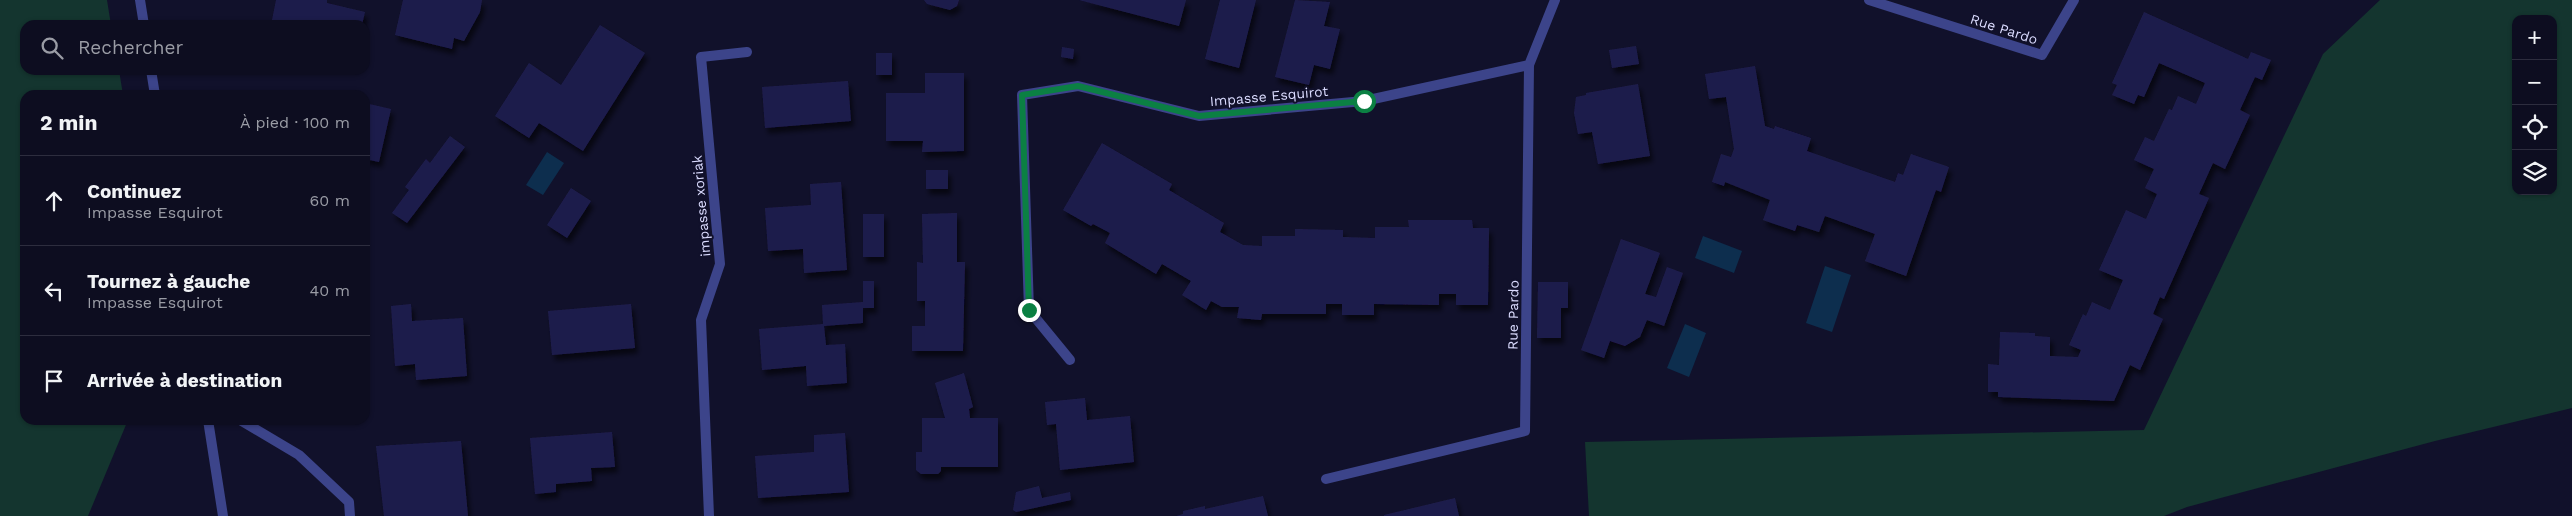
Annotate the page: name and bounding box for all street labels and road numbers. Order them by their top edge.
street label: Rue Pardo [1968,11,2040,47]
street label: Impasse Esquirot [1209,83,1329,109]
street label: impasse xoriak [689,154,713,257]
street label: Rue Pardo [1504,280,1522,350]

